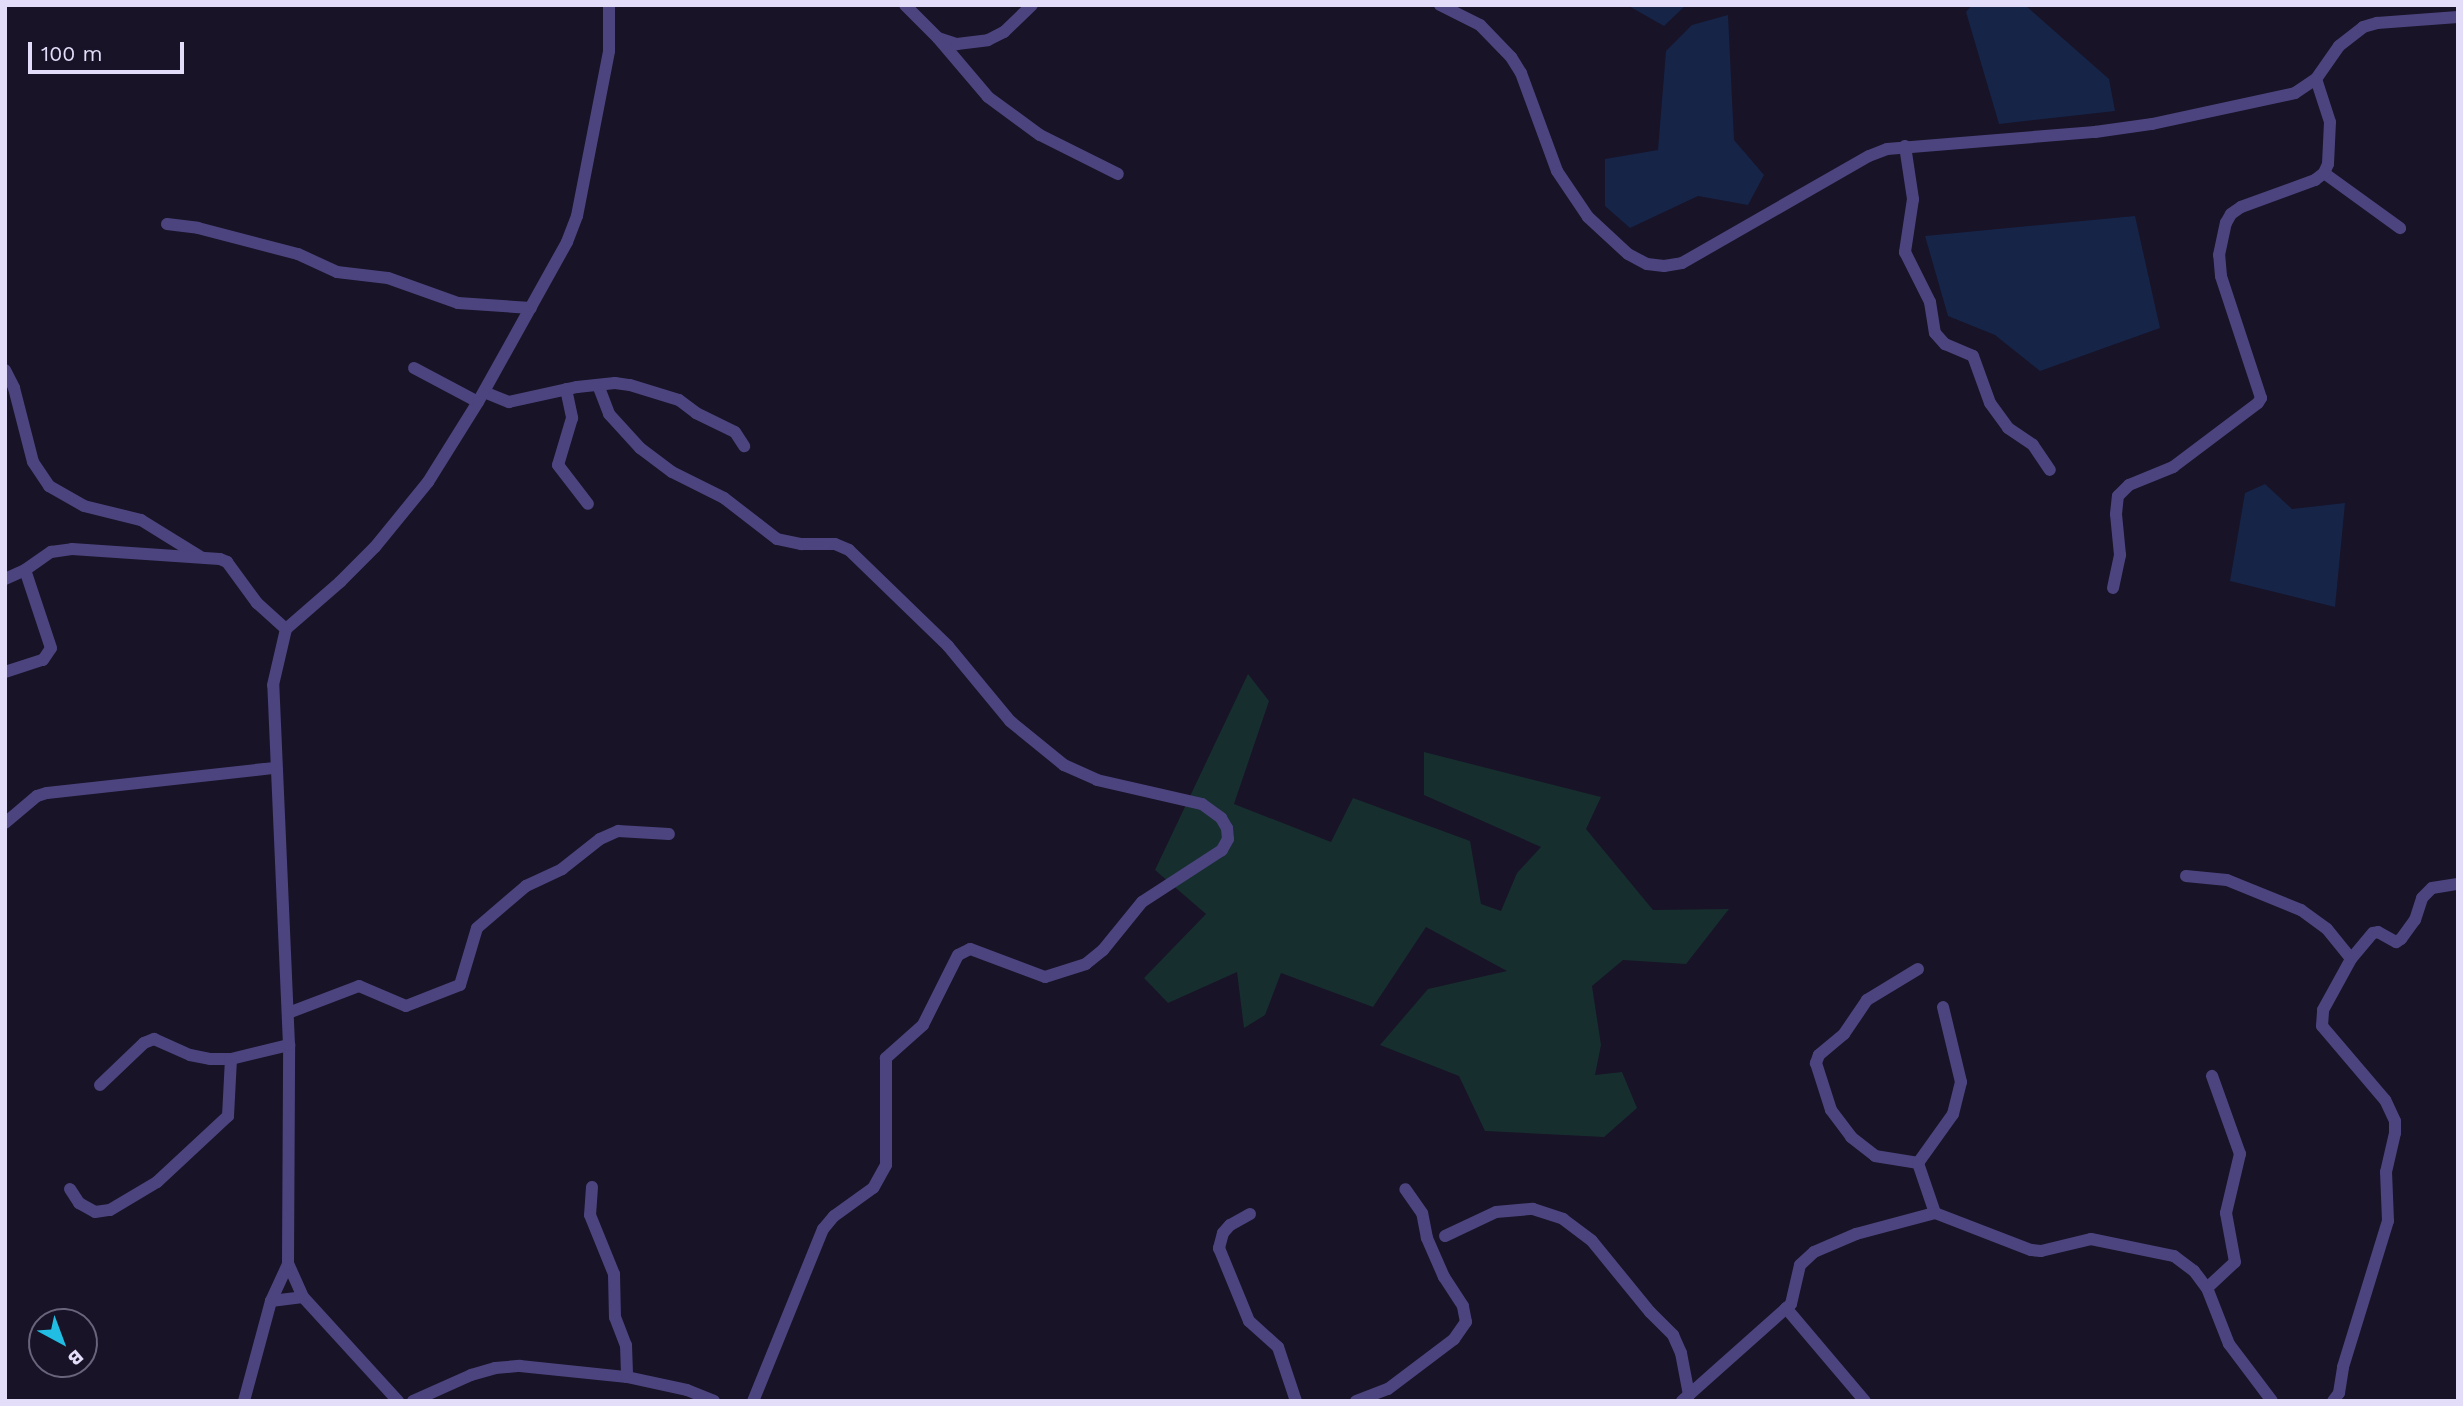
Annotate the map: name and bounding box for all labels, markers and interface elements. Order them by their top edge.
scale bar [32,28,187,72]
text: 100 m [41,41,103,66]
north arrow [28,1308,98,1378]
text: B [63,1345,88,1371]

